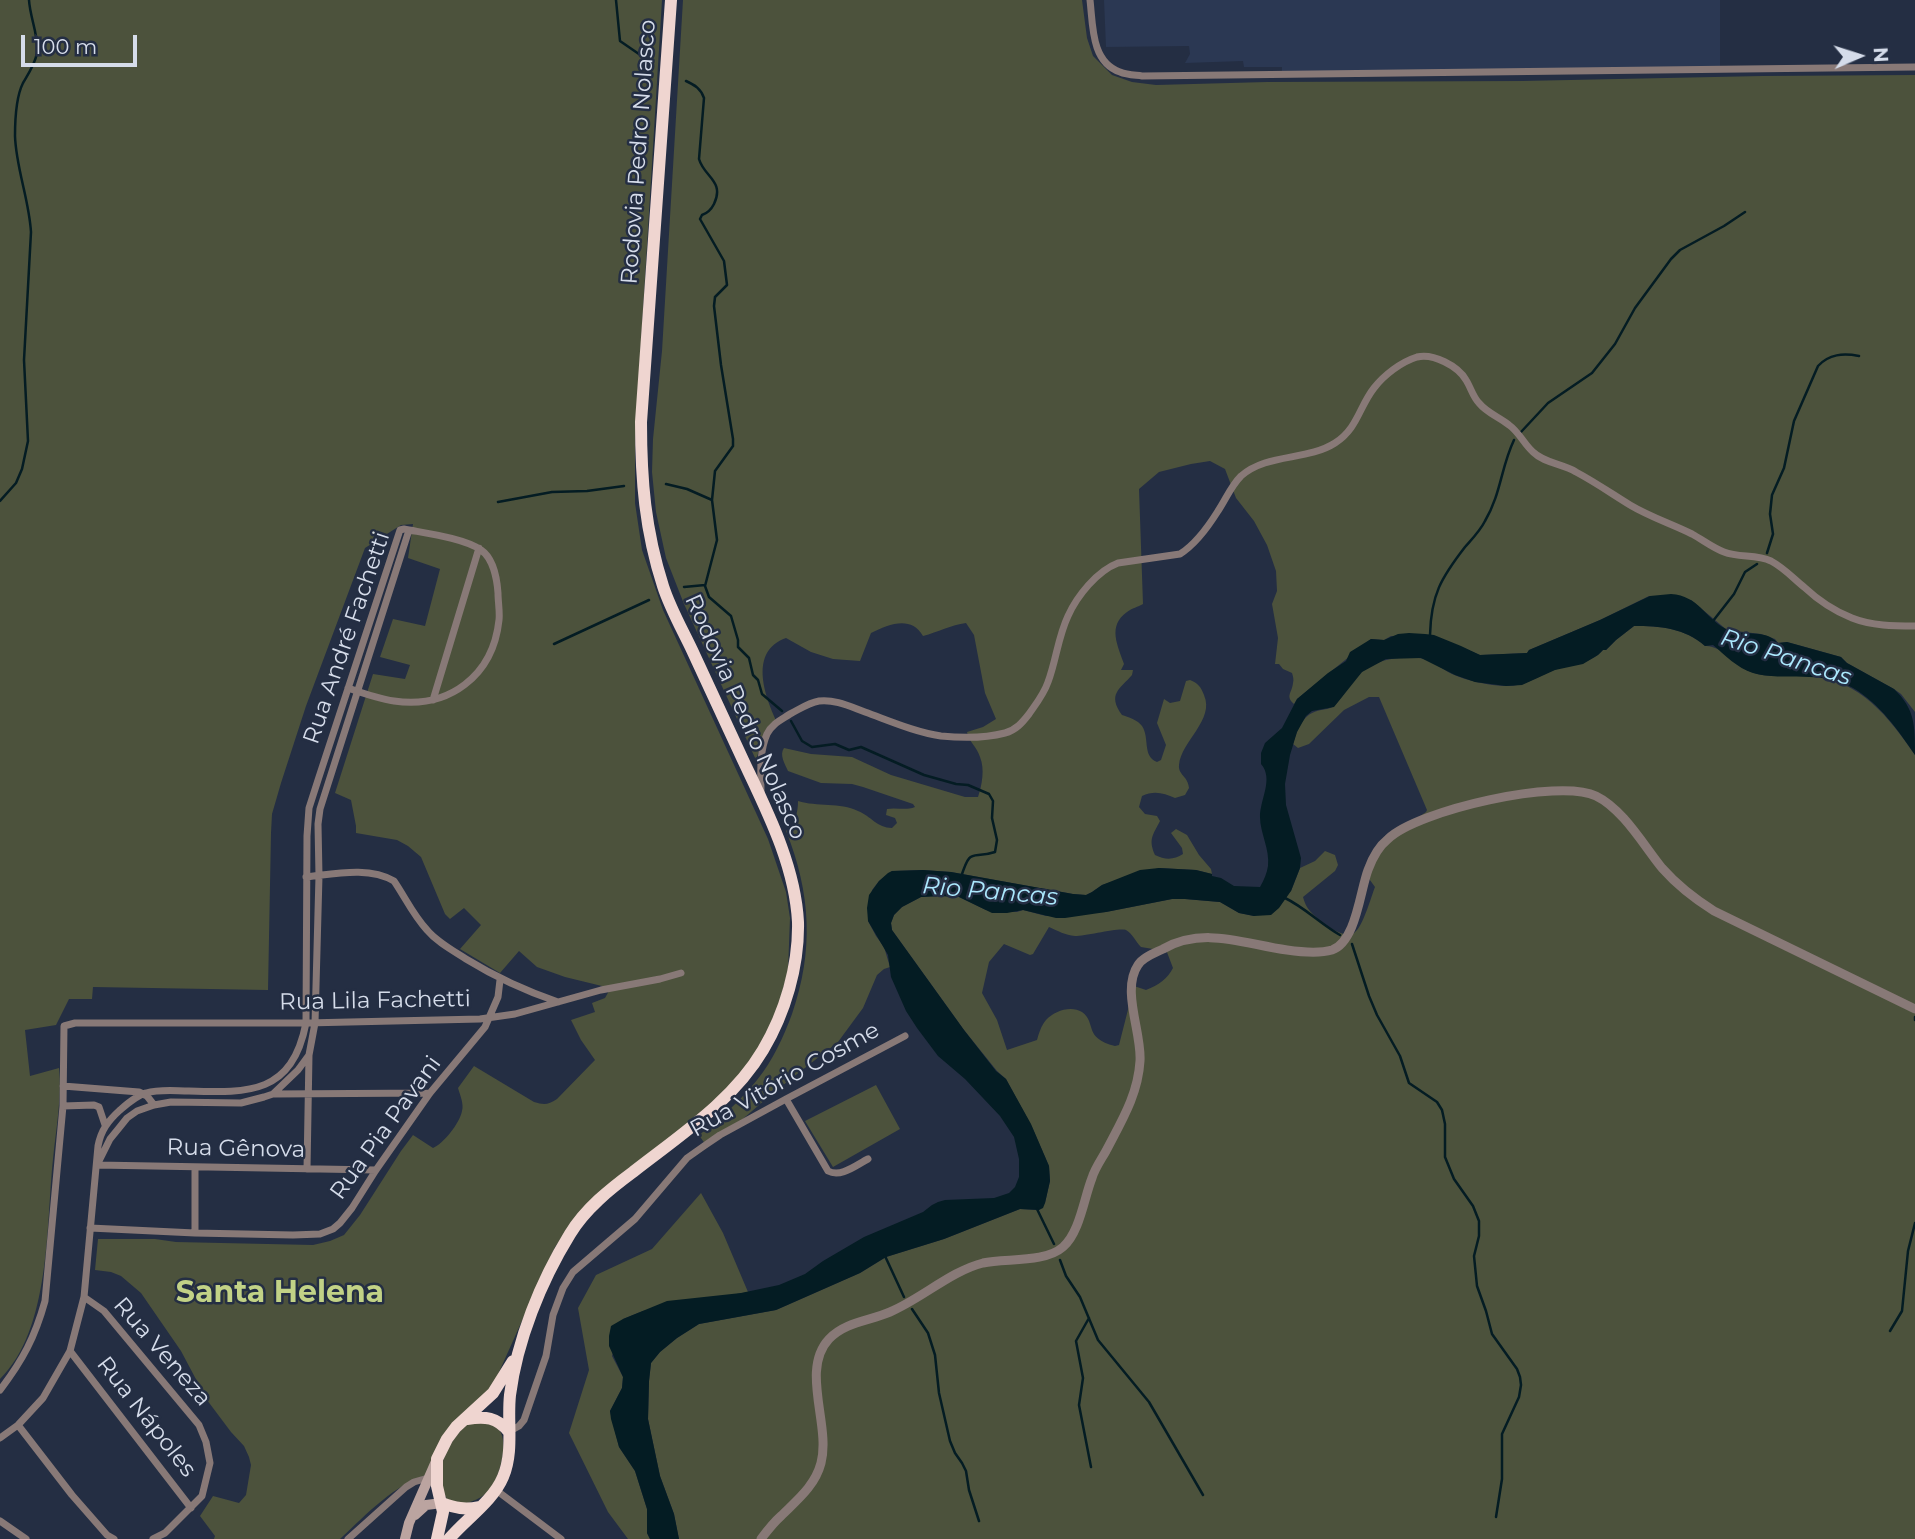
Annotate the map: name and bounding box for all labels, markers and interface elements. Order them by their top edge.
street label: Rodovia Pedro Nolasco [616,19,662,285]
scale bar [24,21,140,65]
north arrow [1824,21,1894,91]
text: 100 m [34,34,97,59]
text: N [1869,47,1892,63]
street label: Rua André Fachetti [298,528,396,748]
street label: Rodovia Pedro Nolasco [678,590,812,844]
water label: Rio Pancas [1717,623,1855,693]
water label: Rio Pancas [921,872,1059,912]
street label: Rua Lila Fachetti [279,986,471,1016]
street label: Rua Vitório Cosme [686,1017,884,1143]
street label: Rua Pia Pavani [325,1051,447,1205]
street label: Rua Gênova [166,1134,306,1164]
district label: Santa Helena [176,1275,384,1311]
street label: Rua Veneza [107,1292,217,1412]
street label: Rua Nápoles [90,1351,202,1483]

